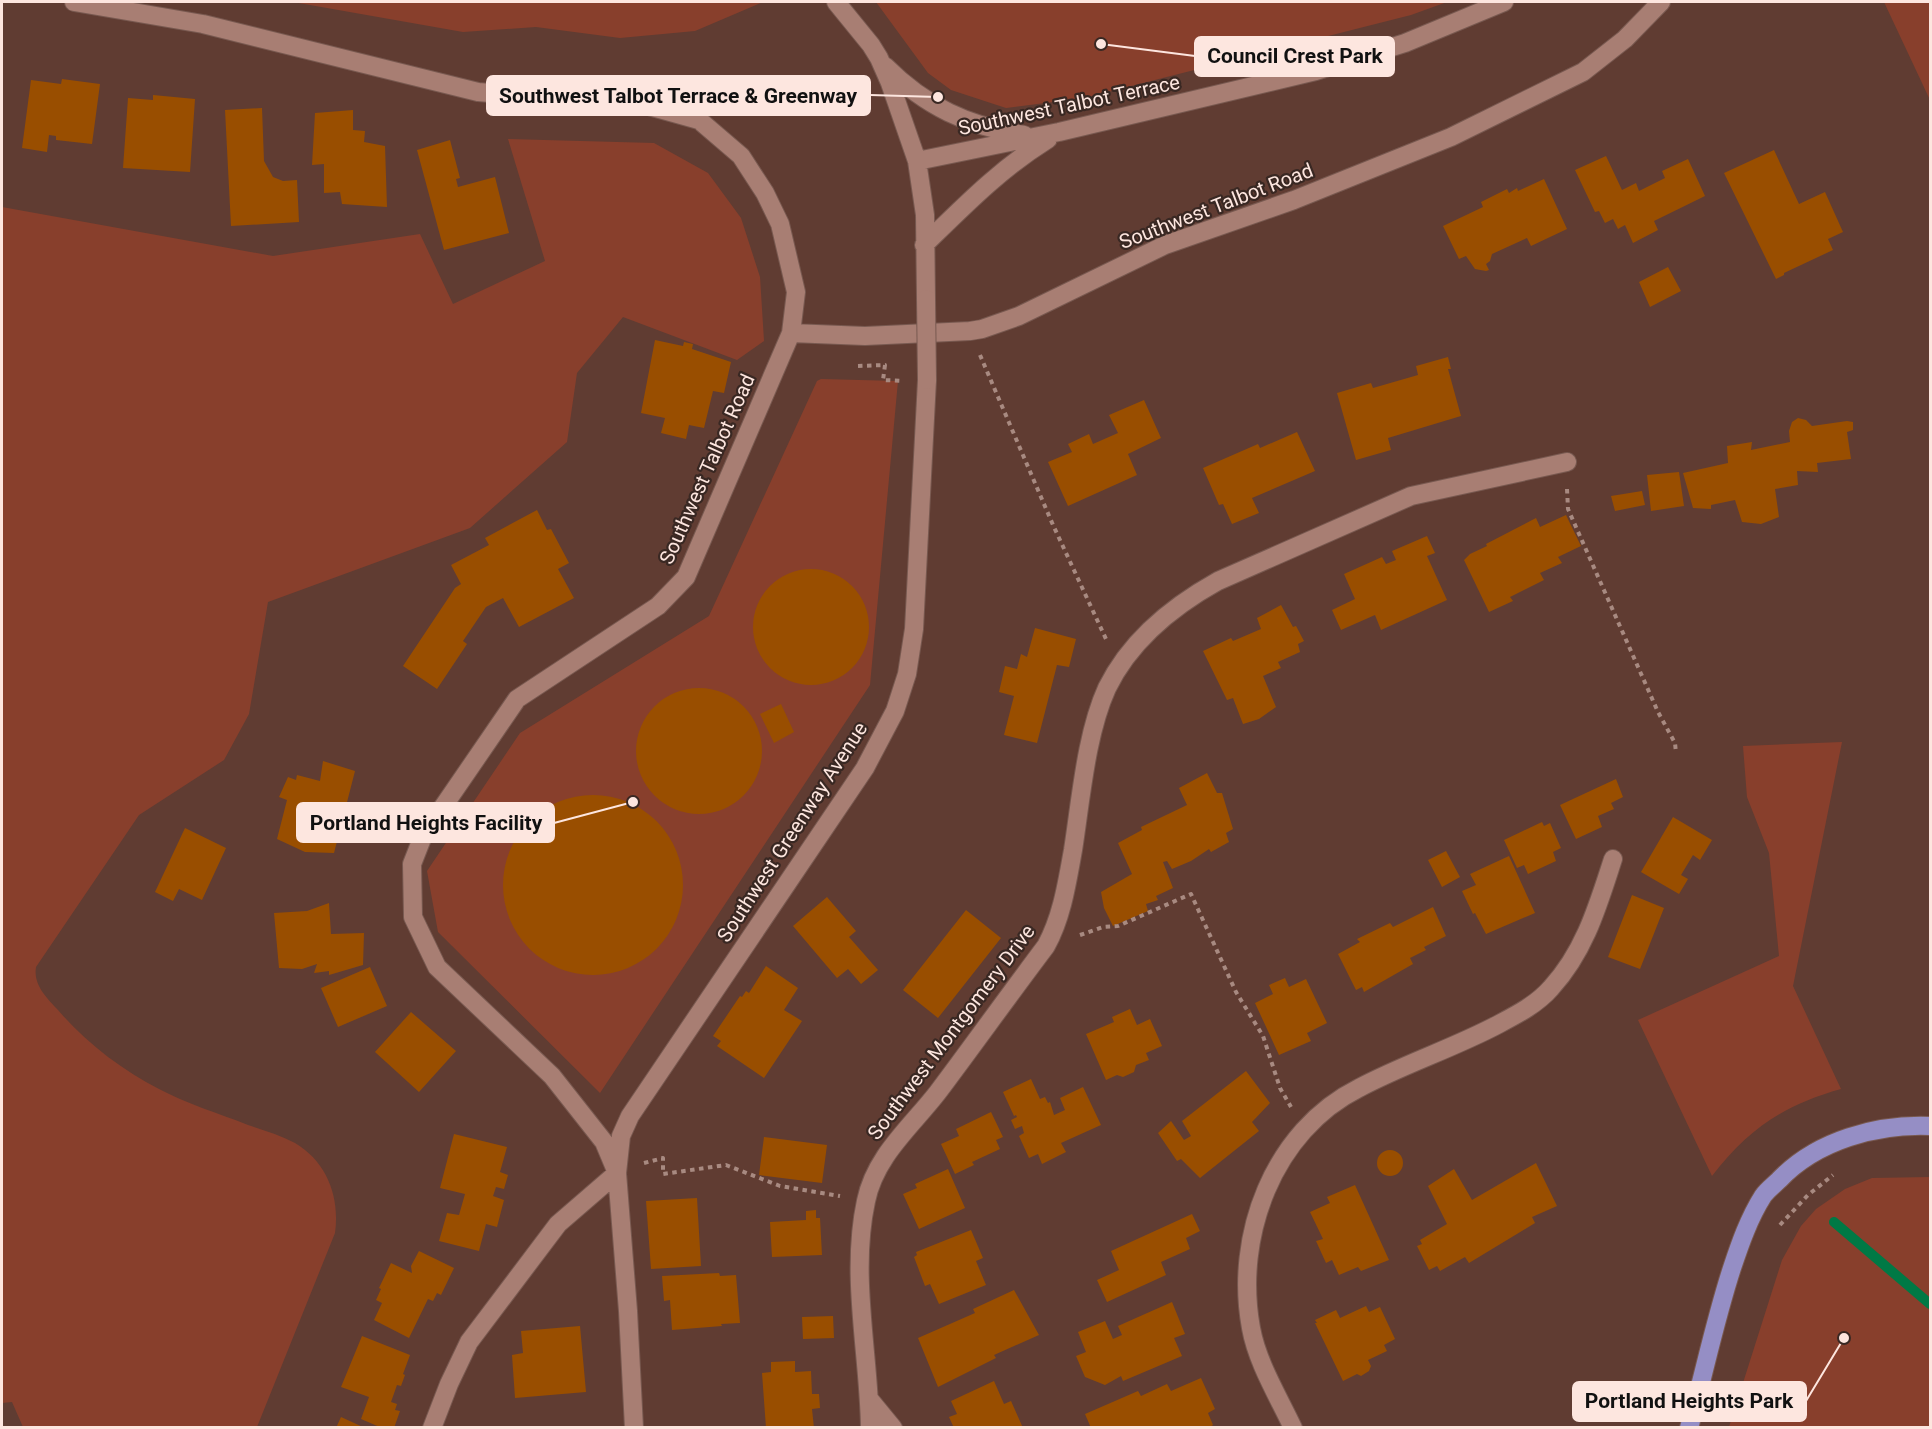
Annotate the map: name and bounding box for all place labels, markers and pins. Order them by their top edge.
callout: Council Crest Park [1195,37,1394,76]
callout: Southwest Talbot Terrace & Greenway [487,76,870,115]
callout: Portland Heights Facility [297,803,554,842]
callout: Portland Heights Park [1573,1382,1806,1421]

